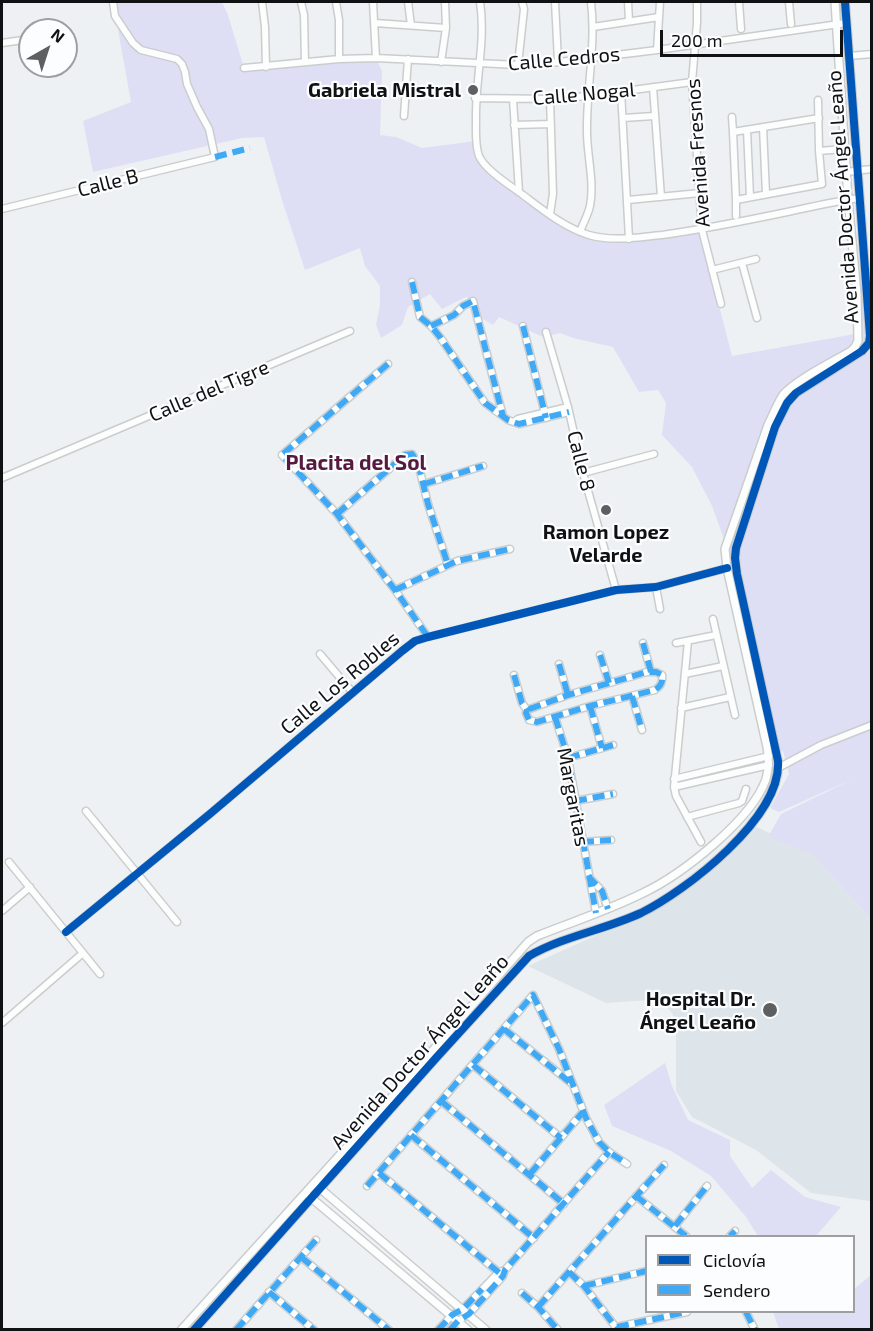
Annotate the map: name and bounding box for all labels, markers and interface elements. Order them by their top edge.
north arrow [18,18,78,78]
scale bar [663,18,846,56]
text: N [48,24,69,46]
text: 200 m [671,29,723,51]
street label: Calle Cedros [507,42,621,76]
street label: Avenida Doctor Ángel Leaño [822,70,864,324]
place label: Gabriela Mistral [308,78,461,102]
street label: Calle Nogal [532,78,636,110]
street label: Avenida Fresnos [681,78,715,228]
marker: Gabriela Mistral [466,83,480,97]
street label: Calle B [75,164,141,202]
street label: Calle del Tigre [145,355,273,427]
street label: Calle 8 [562,428,600,494]
district label: Placita del Sol [286,450,426,476]
marker: Ramon Lopez Velarde [599,503,613,517]
place label: Ramon Lopez Velarde [543,520,669,567]
street label: Calle Los Robles [276,626,404,740]
street label: Margaritas [552,746,594,848]
street label: Avenida Doctor Ángel Leaño [326,950,514,1154]
place label: Hospital Dr. Ángel Leaño [640,987,756,1034]
marker: Hospital Dr. Ángel Leaño [761,1001,779,1019]
legend [645,1235,855,1313]
text: Ciclovía [703,1249,766,1271]
text: Sendero [703,1279,770,1301]

